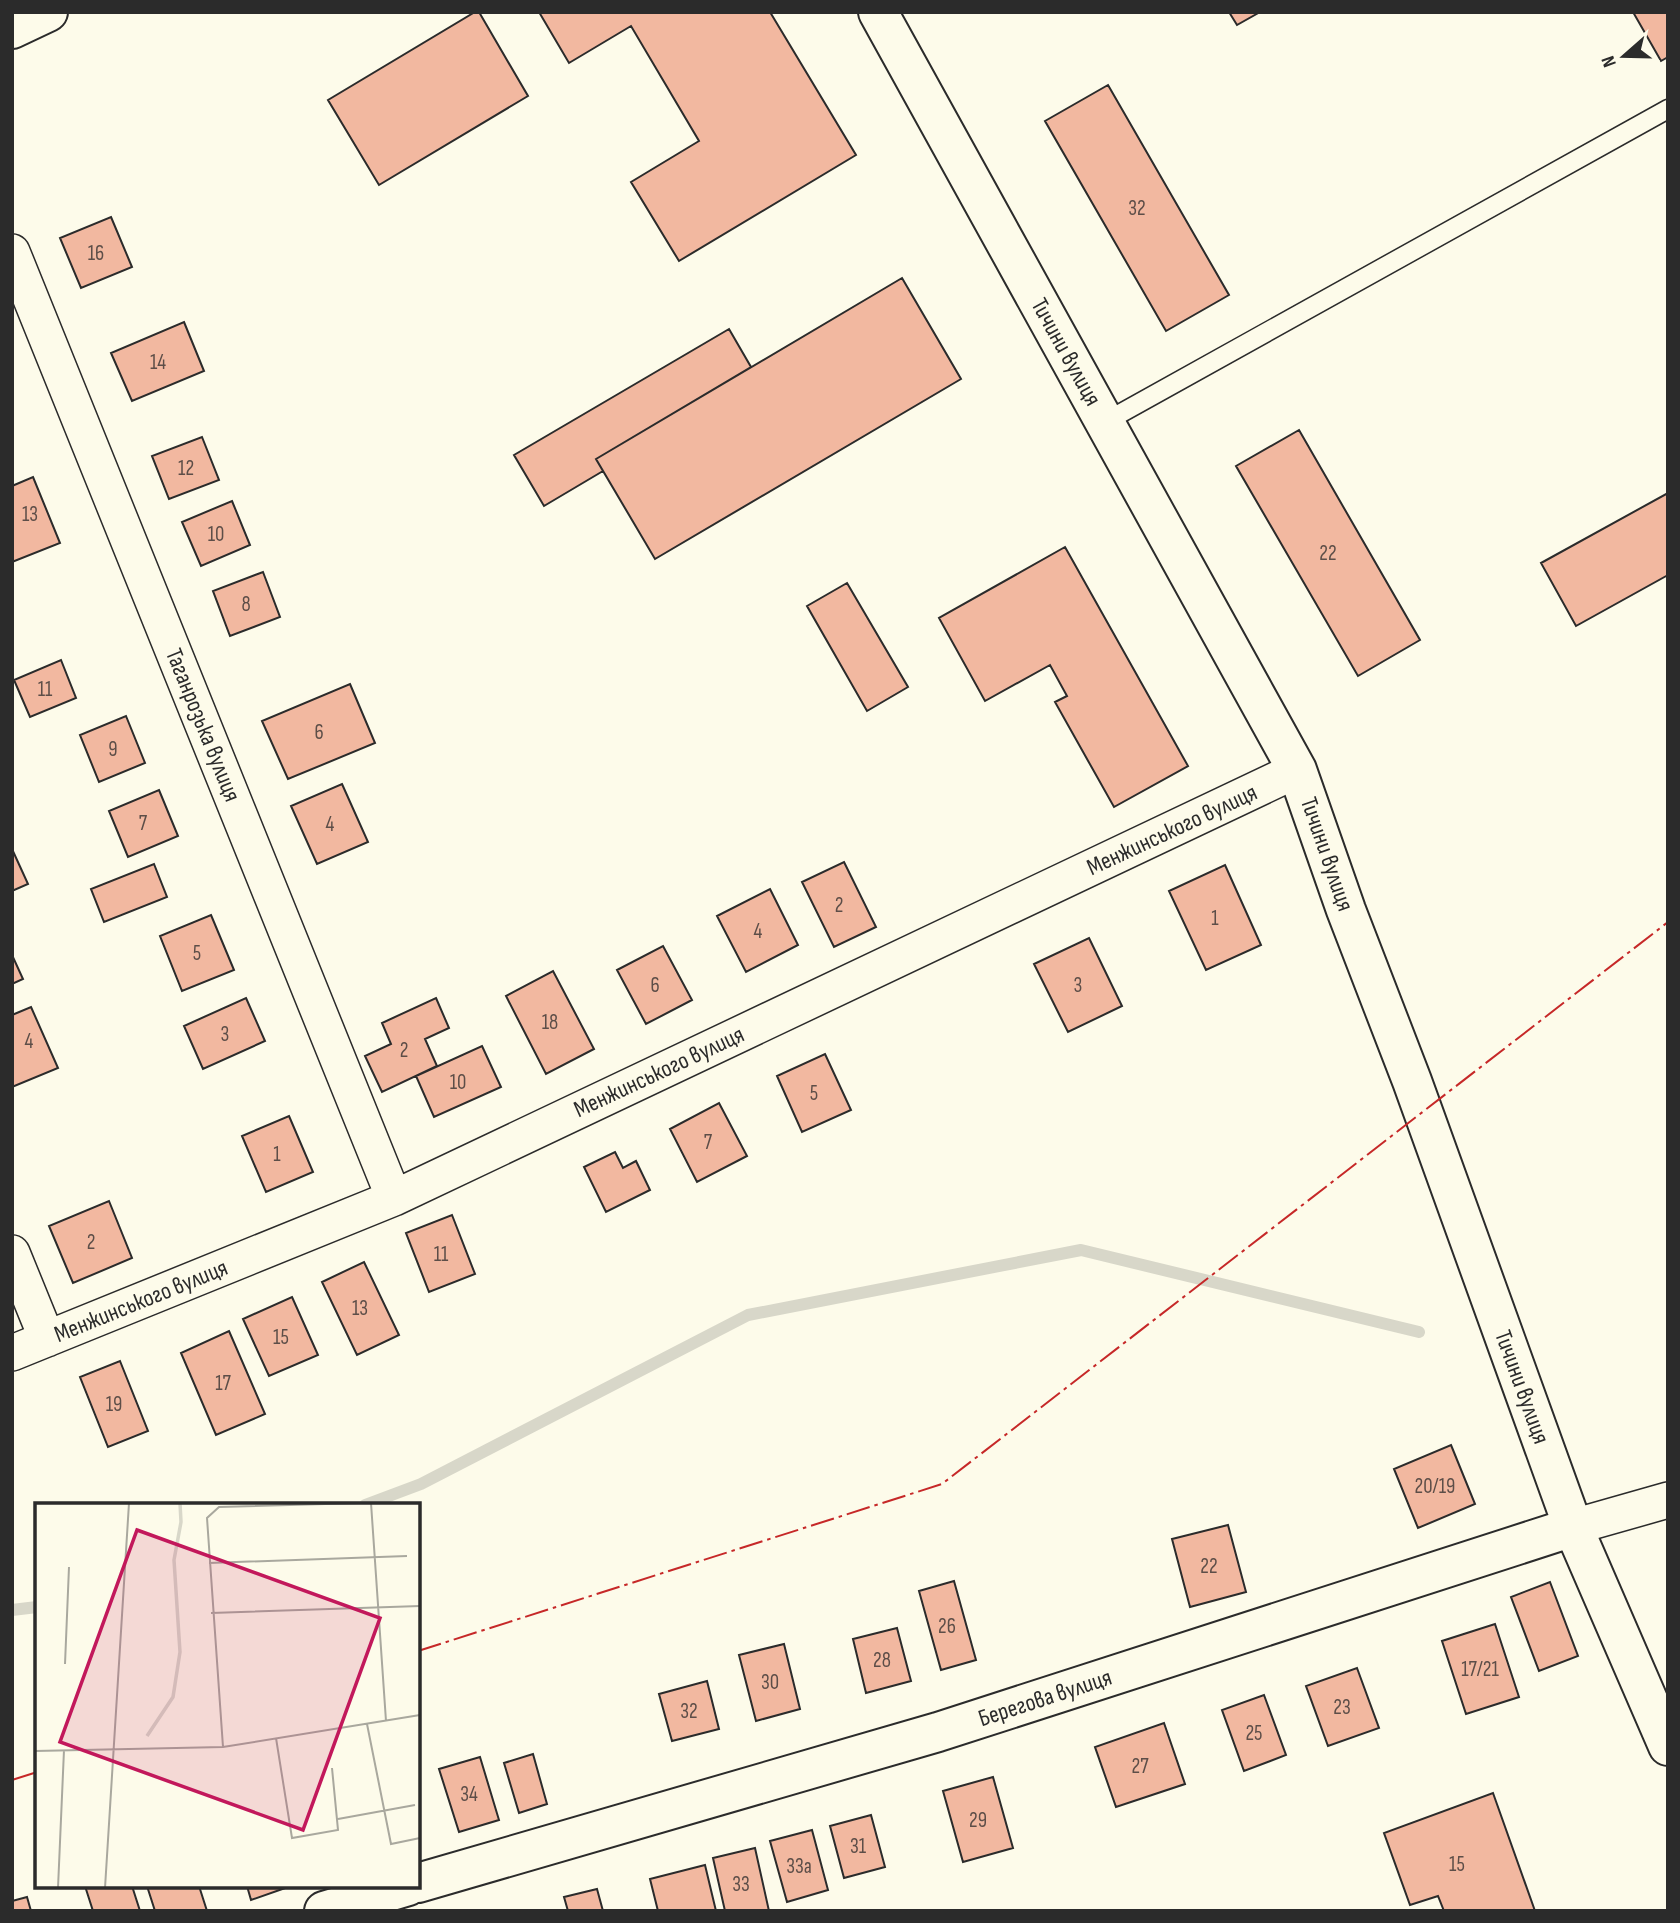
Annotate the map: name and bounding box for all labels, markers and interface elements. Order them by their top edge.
north arrow [1589,21,1659,91]
text: N [1597,53,1622,70]
house number: 32 [1128,196,1146,221]
house number: 16 [88,241,104,266]
street label: Тичини вулиця [1025,293,1107,411]
house number: 14 [150,350,166,375]
house number: 12 [178,456,194,481]
house number: 13 [22,502,38,527]
house number: 10 [208,522,224,547]
house number: 22 [1319,541,1337,566]
house number: 8 [241,592,251,617]
street label: Таганрозька вулиця [159,644,247,806]
house number: 11 [38,677,53,702]
house number: 6 [314,720,324,745]
house number: 9 [108,737,118,762]
street label: Менжинського вулиця [1082,778,1262,882]
street label: Тичини вулиця [1294,793,1360,915]
house number: 7 [139,811,148,836]
house number: 4 [326,812,335,837]
house number: 2 [835,893,843,918]
house number: 1 [1211,906,1219,931]
house number: 4 [754,919,763,944]
house number: 5 [193,941,201,966]
house number: 6 [650,973,660,998]
house number: 3 [1074,973,1082,998]
house number: 18 [542,1010,558,1035]
street label: Менжинського вулиця [569,1020,749,1124]
house number: 3 [221,1022,229,1047]
house number: 4 [25,1029,34,1054]
house number: 2 [400,1038,408,1063]
house number: 10 [450,1070,466,1095]
house number: 5 [810,1081,818,1106]
house number: 7 [704,1130,713,1155]
house number: 1 [273,1142,281,1167]
house number: 2 [87,1230,95,1255]
house number: 11 [434,1242,449,1267]
street label: Менжинського вулиця [50,1253,232,1349]
house number: 13 [352,1296,368,1321]
house number: 15 [273,1325,289,1350]
street label: Тичини вулиця [1488,1326,1556,1448]
house number: 17 [215,1371,231,1396]
house number: 19 [106,1392,122,1417]
house number: 20/19 [1415,1474,1455,1499]
inset map [35,1503,420,1888]
house number: 22 [1200,1554,1218,1579]
house number: 26 [938,1614,956,1639]
house number: 28 [873,1648,891,1673]
house number: 17/21 [1461,1657,1500,1682]
street label: Берегова вулиця [975,1663,1115,1733]
house number: 30 [761,1670,779,1695]
house number: 23 [1333,1695,1351,1720]
house number: 32 [680,1699,698,1724]
house number: 25 [1245,1721,1263,1746]
house number: 27 [1131,1754,1149,1779]
house number: 34 [460,1782,478,1807]
house number: 29 [969,1808,987,1833]
house number: 31 [850,1834,867,1859]
house number: 15 [1449,1852,1465,1877]
house number: 33а [786,1854,812,1879]
house number: 33 [732,1872,750,1897]

